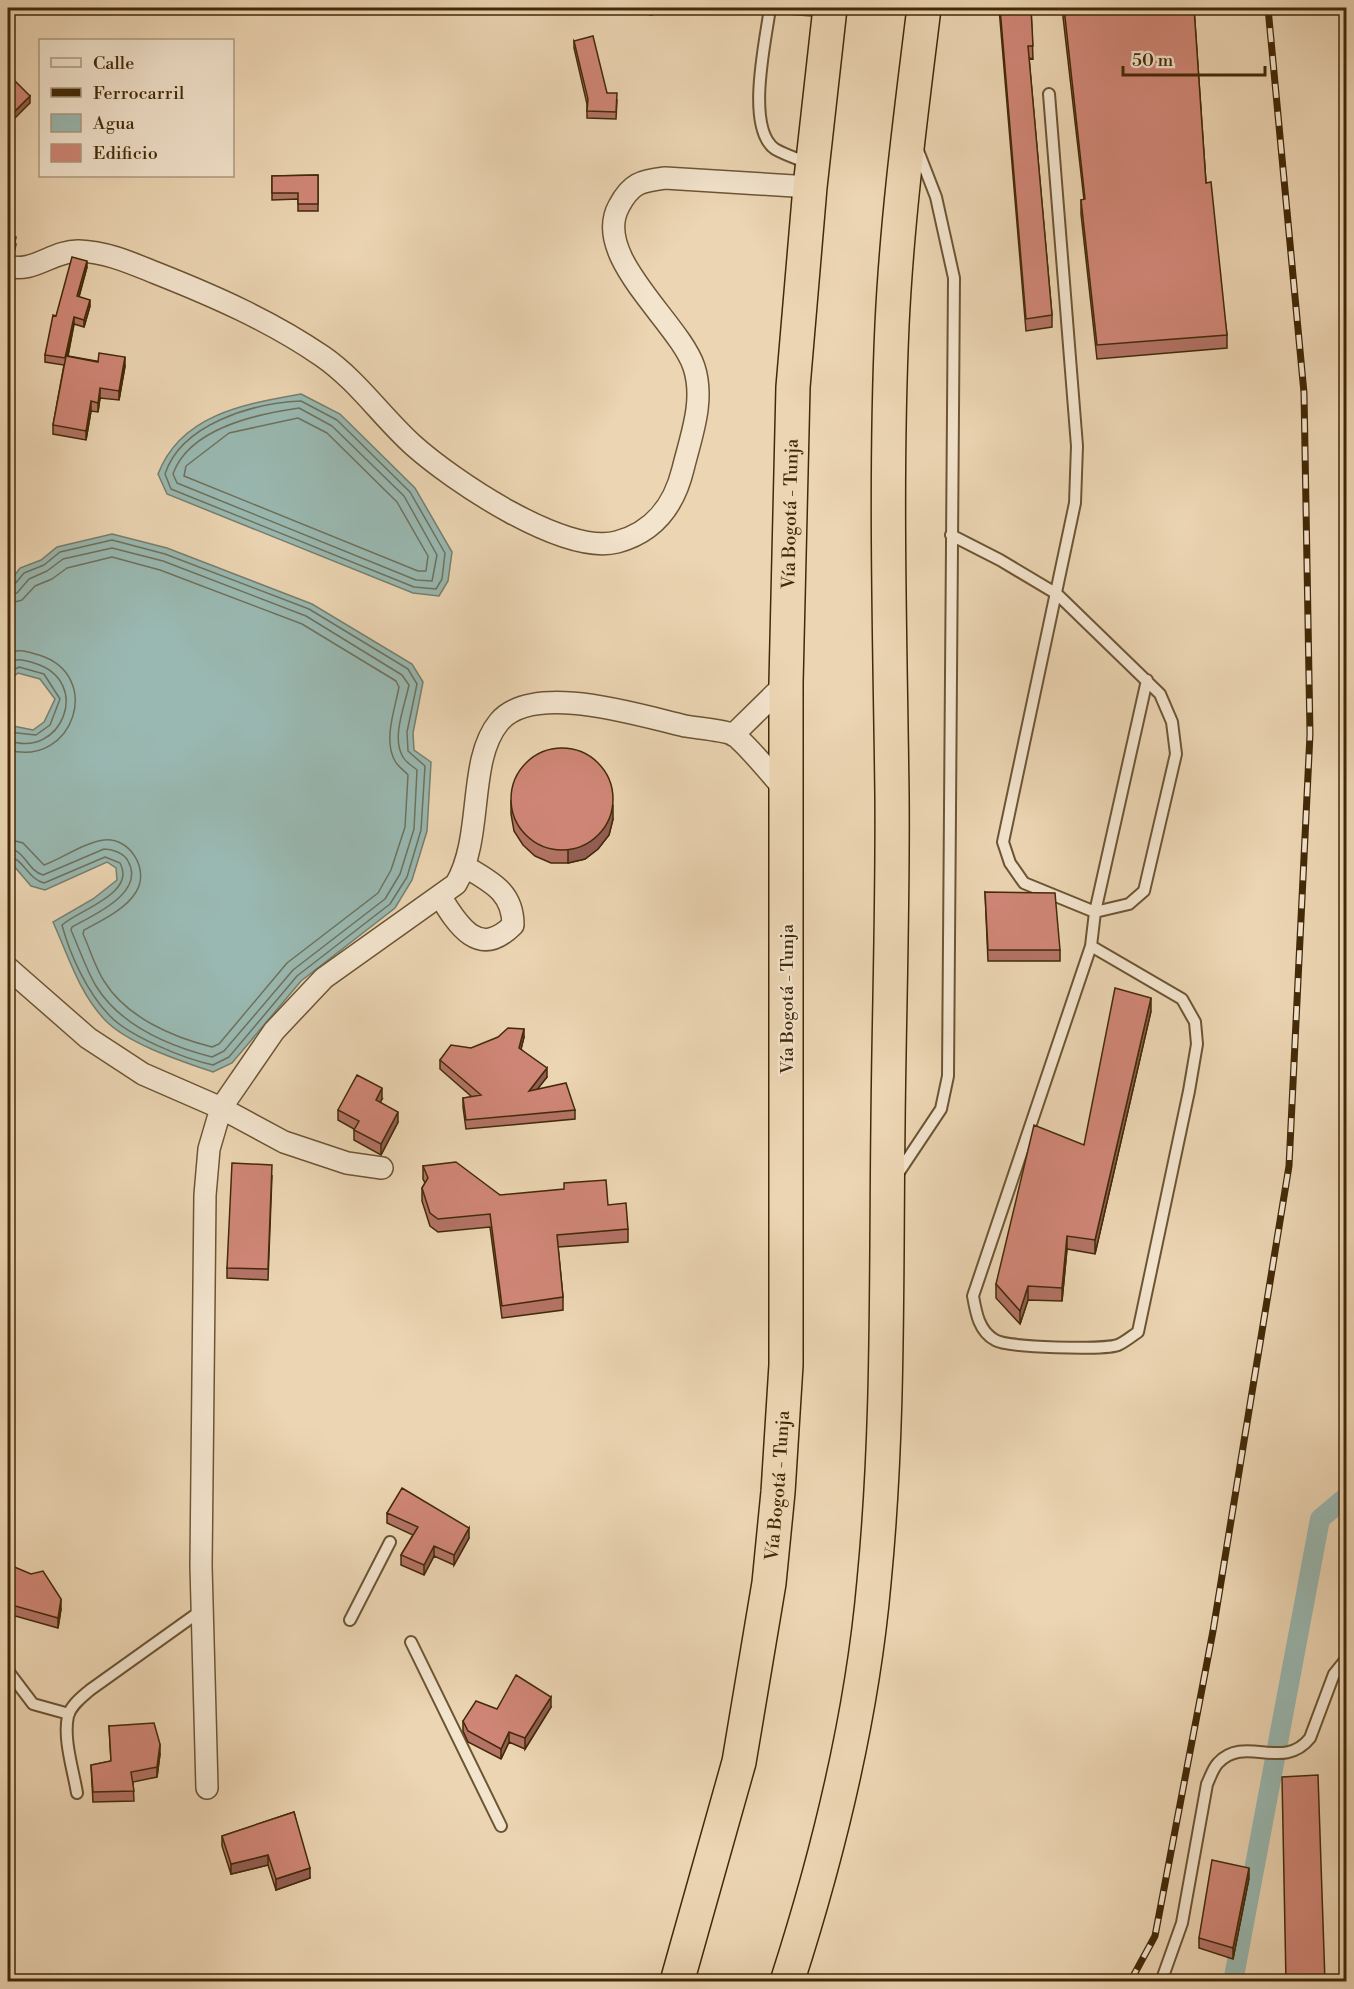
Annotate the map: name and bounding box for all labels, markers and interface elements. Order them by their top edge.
legend [39,39,234,177]
scale bar [1123,39,1266,77]
text: 50 m [1132,49,1174,72]
text: Calle [93,52,134,75]
text: Ferrocarril [93,82,185,105]
text: Agua [92,112,135,135]
text: Edificio [93,142,158,165]
street label: Vía Bogotá - Tunja [777,438,804,590]
street label: Vía Bogotá - Tunja [776,923,799,1075]
street label: Vía Bogotá - Tunja [760,1409,795,1563]

